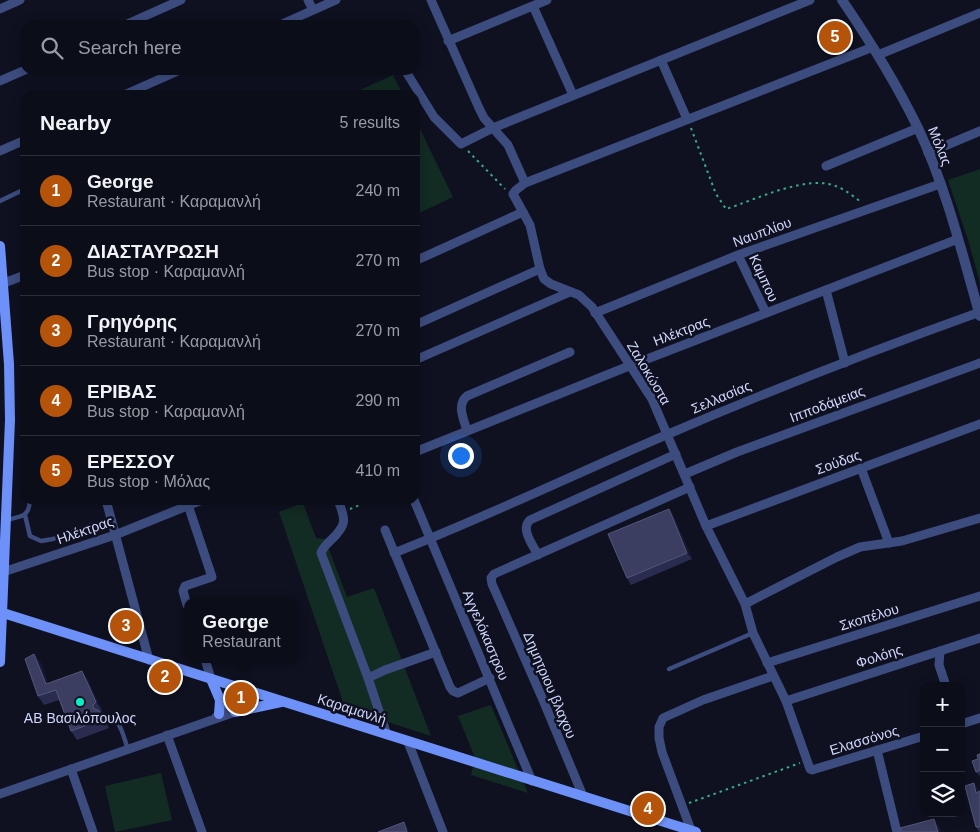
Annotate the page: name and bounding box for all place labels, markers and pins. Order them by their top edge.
pin: 5 [819,18,851,56]
pin: 3 [110,607,142,645]
pin: 2 [149,658,181,696]
pin: 1 [225,679,257,717]
marker: ΑΒ Βασιλόπουλος [74,696,86,708]
place label: ΑΒ Βασιλόπουλος [24,710,136,726]
pin: 4 [632,790,664,828]

